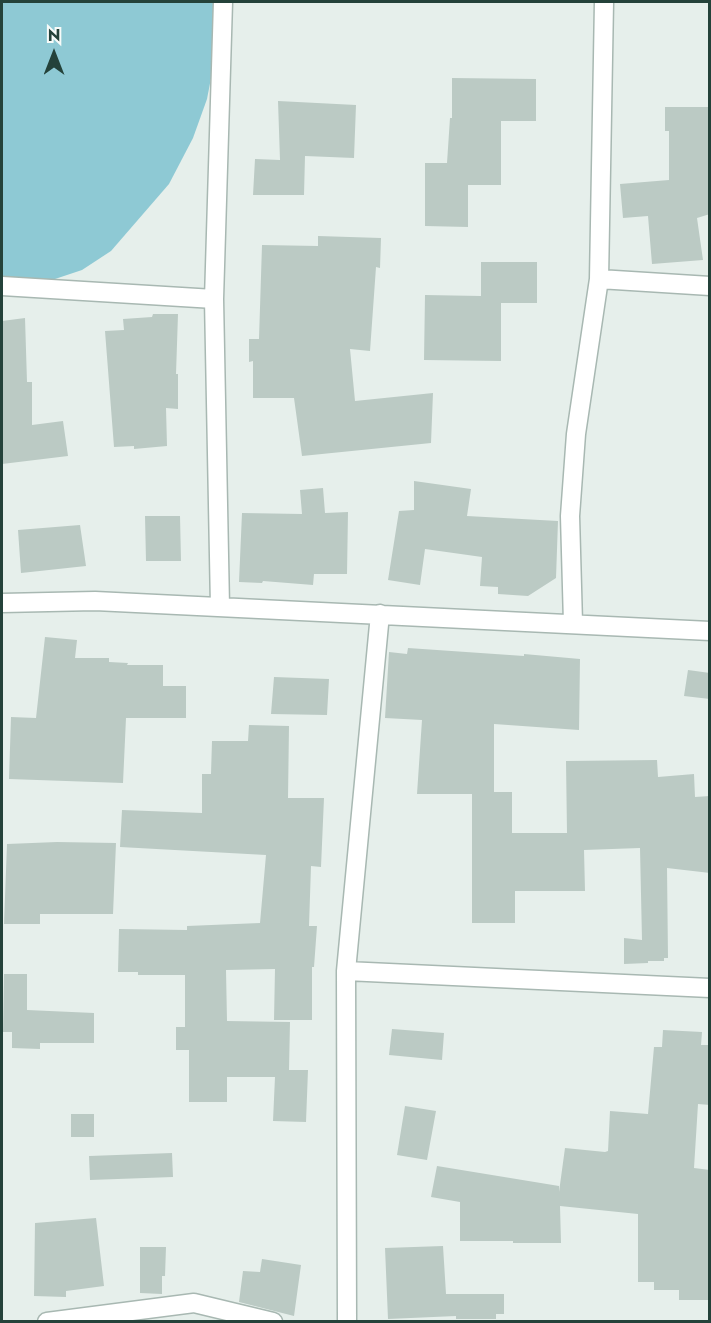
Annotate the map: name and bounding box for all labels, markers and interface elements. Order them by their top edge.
north arrow [24,24,84,84]
text: N [48,24,60,47]

